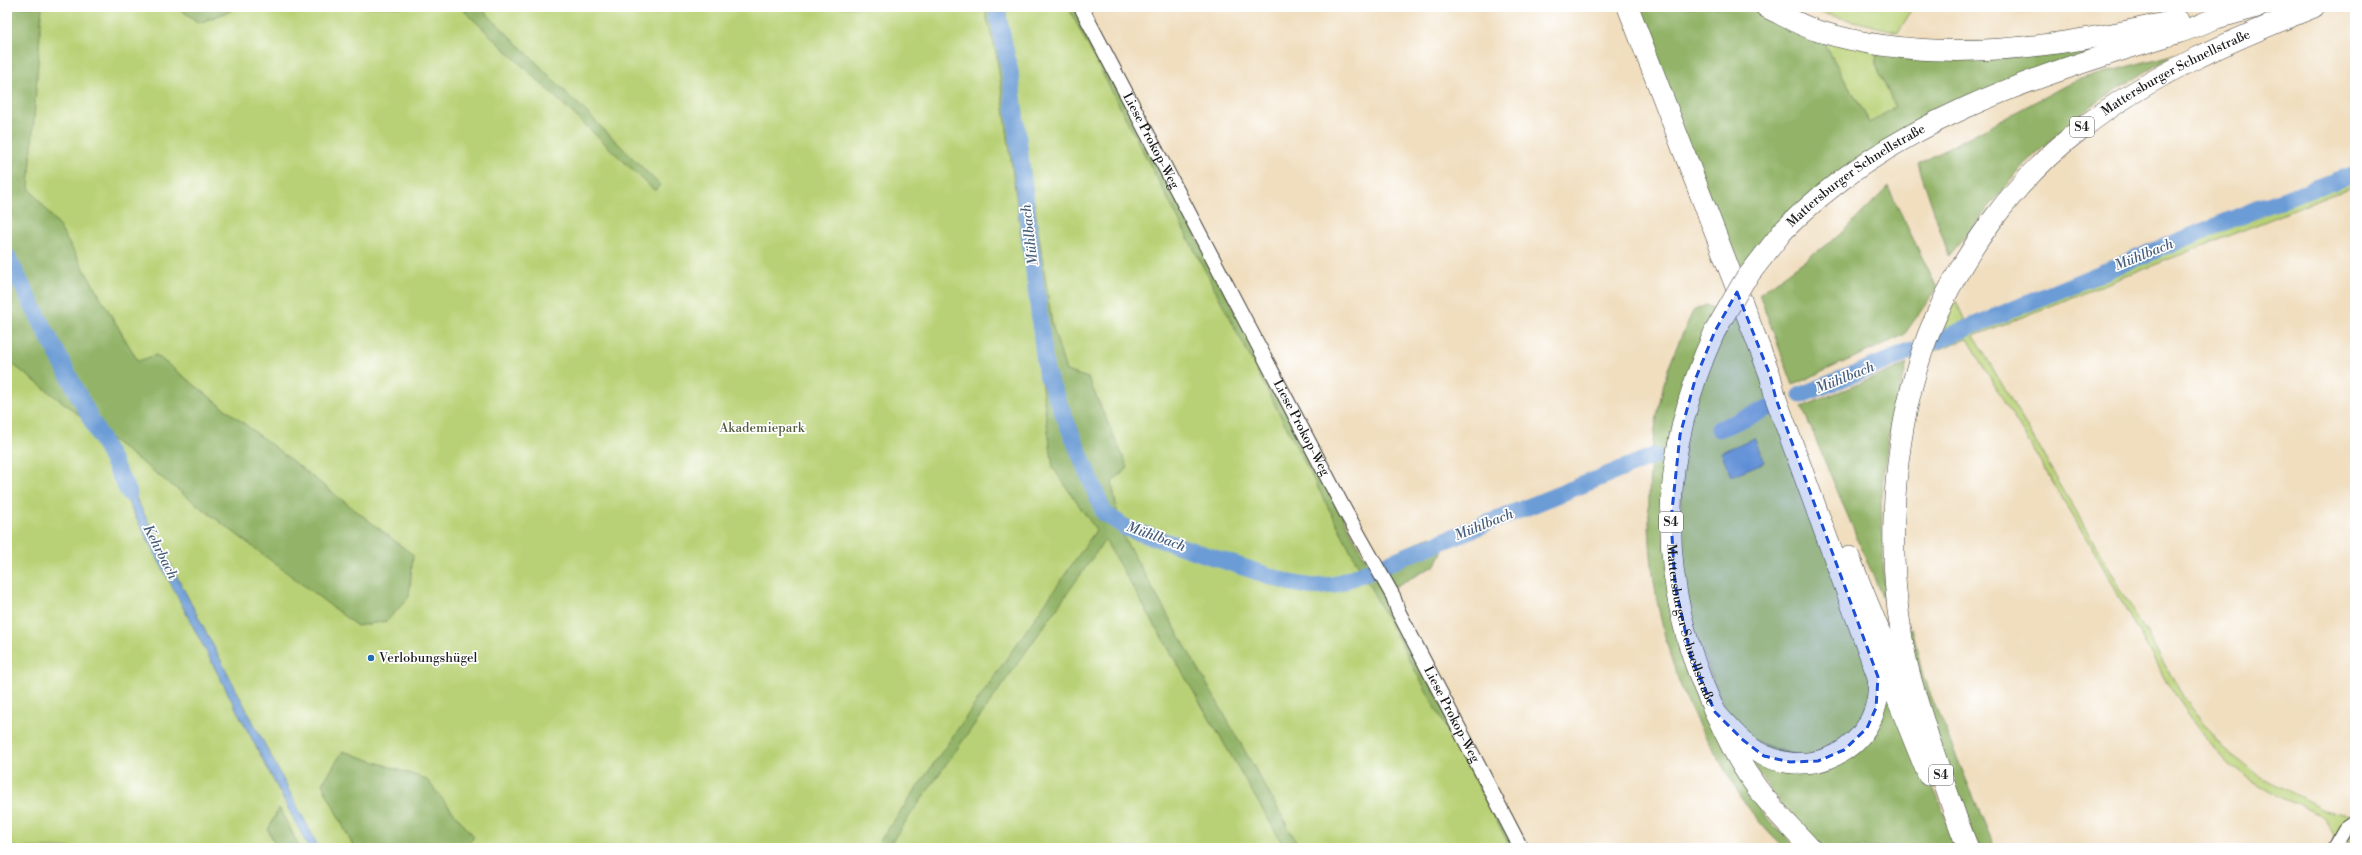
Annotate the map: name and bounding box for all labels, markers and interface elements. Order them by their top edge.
street label: Mattersburger Schnellstraße [2098,26,2253,119]
street label: Liese Prokop-Weg [1119,90,1183,192]
road number: S4 [2070,117,2094,137]
street label: Mattersburger Schnellstraße [1783,121,1928,231]
water label: Mühlbach [1017,203,1043,267]
water label: Mühlbach [2112,235,2176,275]
water label: Mühlbach [1813,358,1877,398]
street label: Liese Prokop-Weg [1270,377,1333,479]
park label: Akademiepark [718,420,806,436]
water label: Mühlbach [1452,505,1516,545]
road number: S4 [1659,512,1683,532]
water label: Mühlbach [1124,518,1188,556]
water label: Kehrbach [139,522,182,583]
street label: Mattersburger Schnellstraße [1663,543,1719,709]
place label: Verlobungshügel [378,650,478,666]
marker: Verlobungshügel [366,653,376,663]
street label: Liese Prokop-Weg [1420,664,1483,766]
road number: S4 [1929,765,1953,785]

